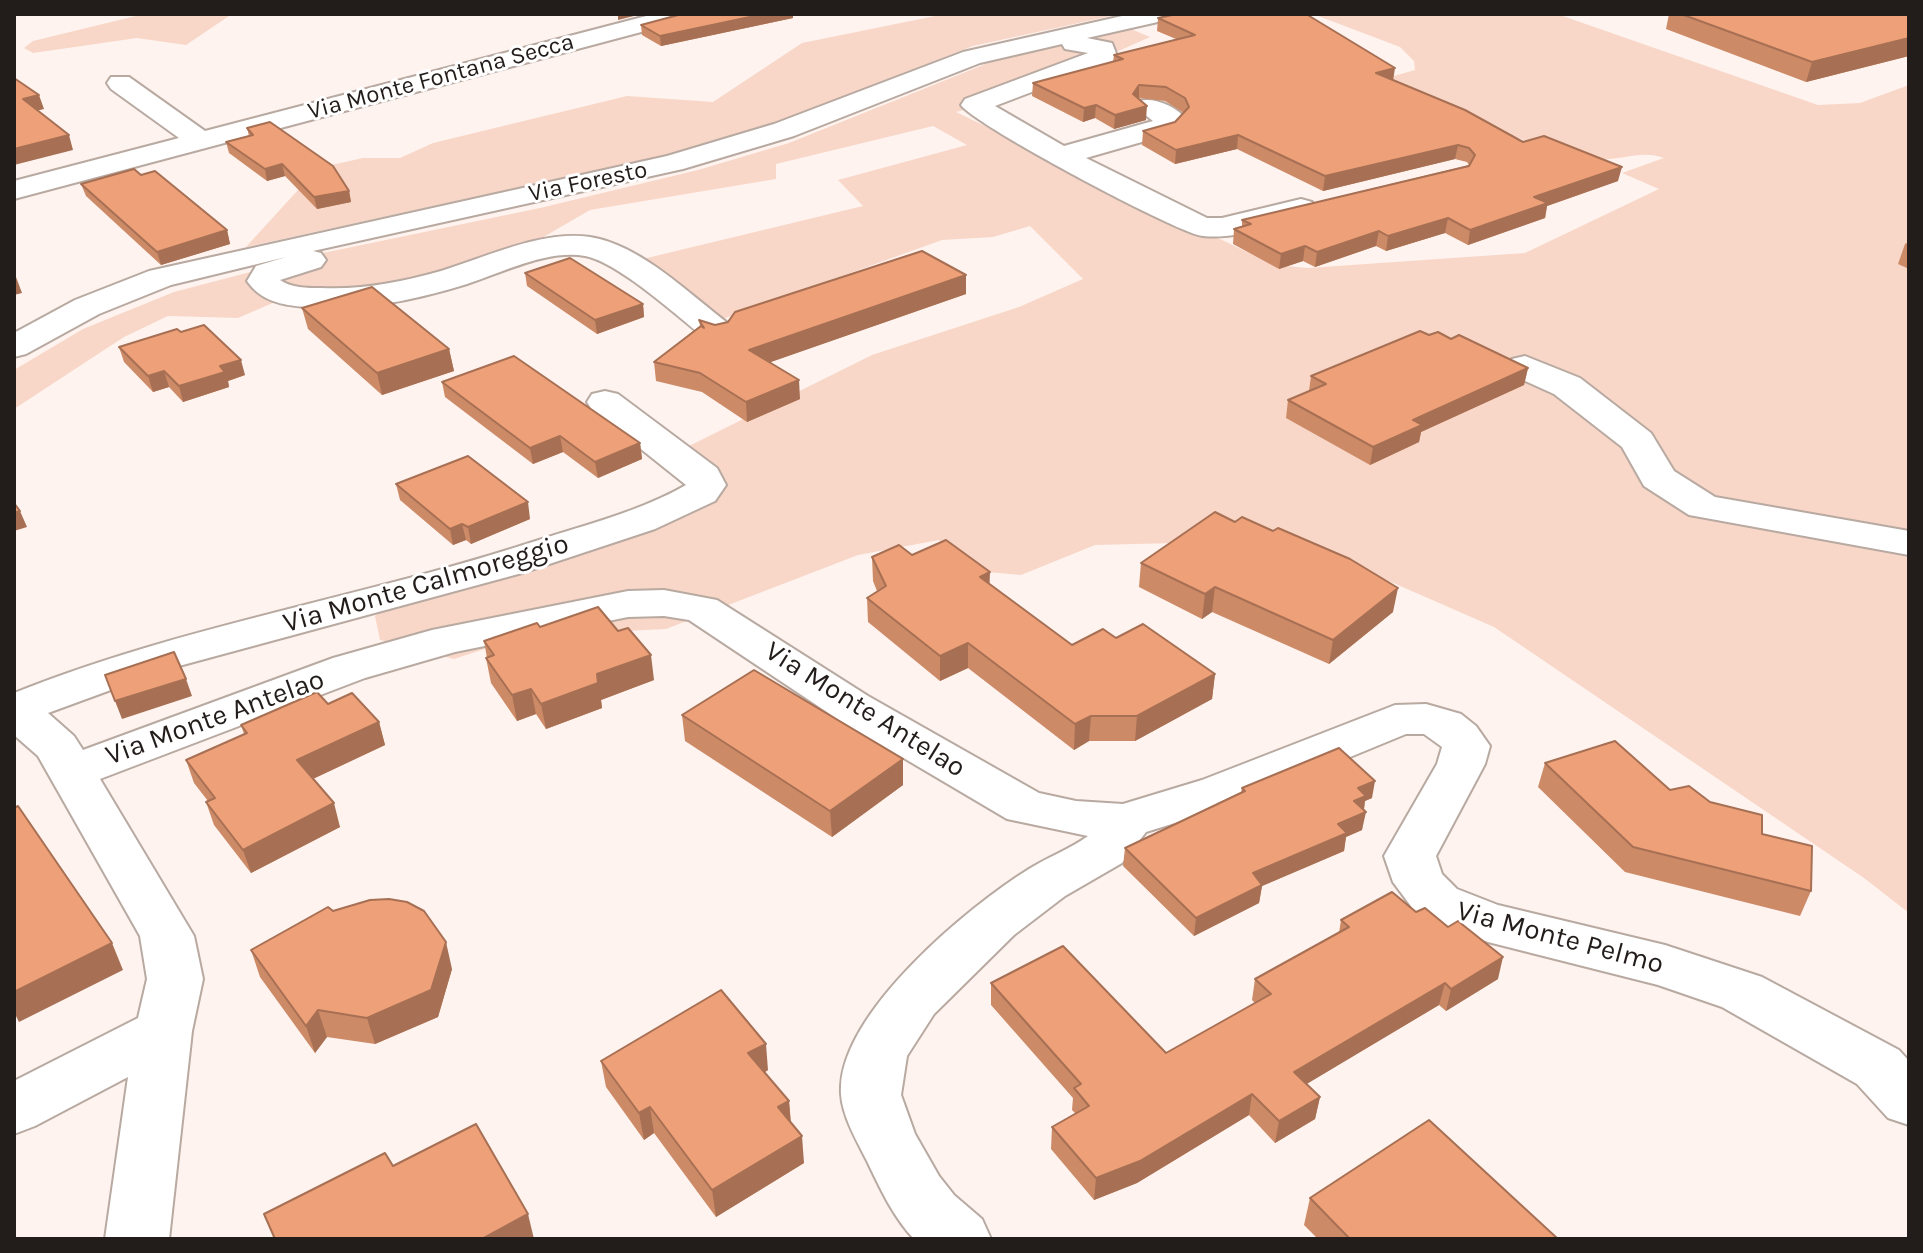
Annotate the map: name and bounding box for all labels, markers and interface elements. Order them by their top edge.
street label: Via Monte Fontana Secca [305,28,577,126]
street label: Via Foresto [526,155,650,209]
street label: Via Monte Calmoreggio [279,527,573,641]
street label: Via Monte Antelao [759,635,971,785]
street label: Via Monte Antelao [101,663,329,773]
street label: Via Monte Pelmo [1453,894,1667,982]

